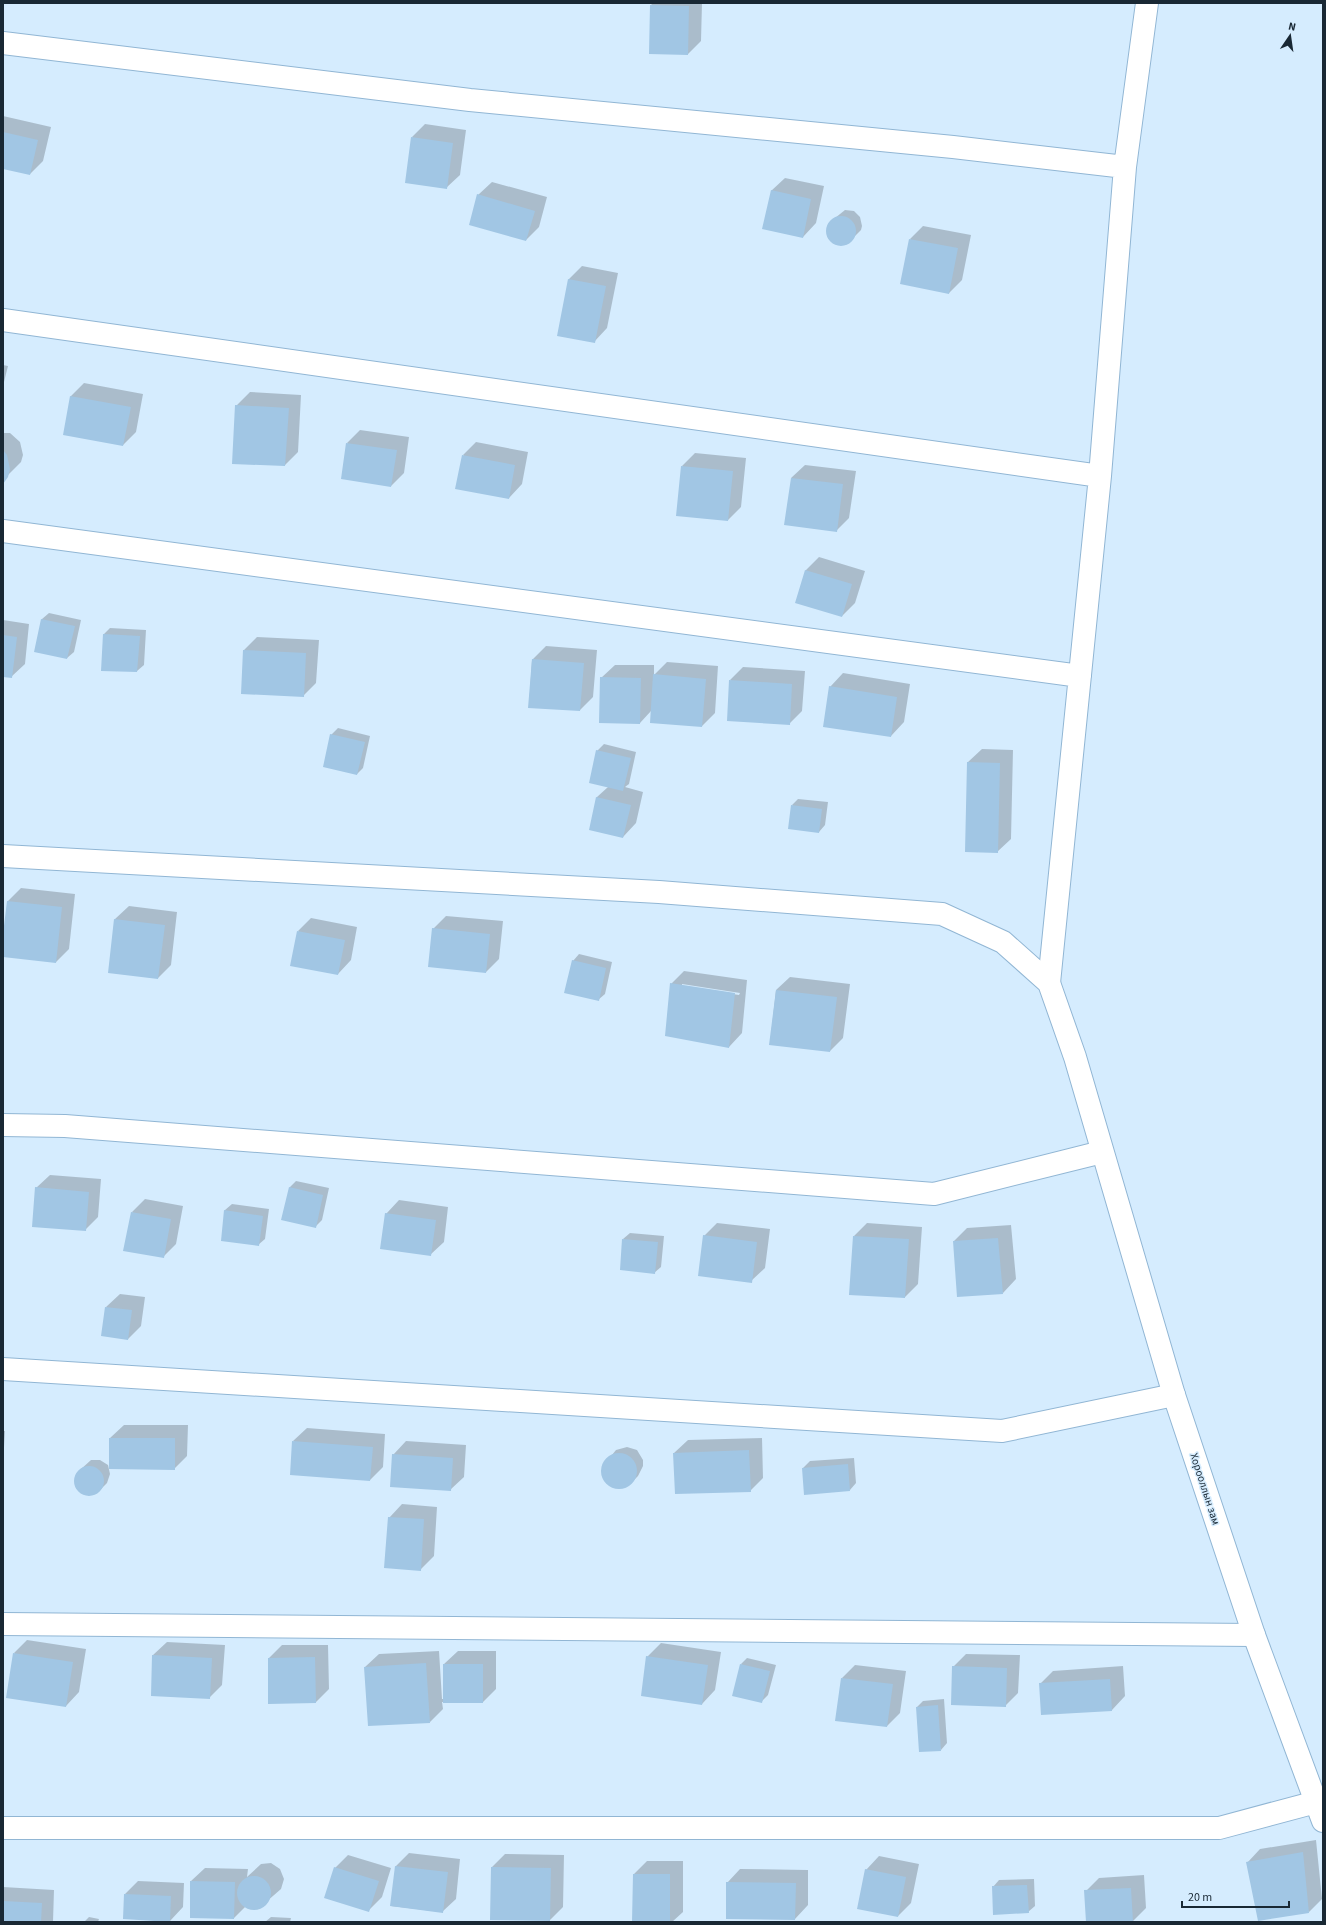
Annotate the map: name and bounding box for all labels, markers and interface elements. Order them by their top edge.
north arrow [1270,16,1310,56]
text: N [1287,19,1297,35]
street label: Хорооллын зам [1186,1451,1224,1527]
scale bar [1182,1883,1289,1909]
text: 20 m [1188,1889,1212,1906]

